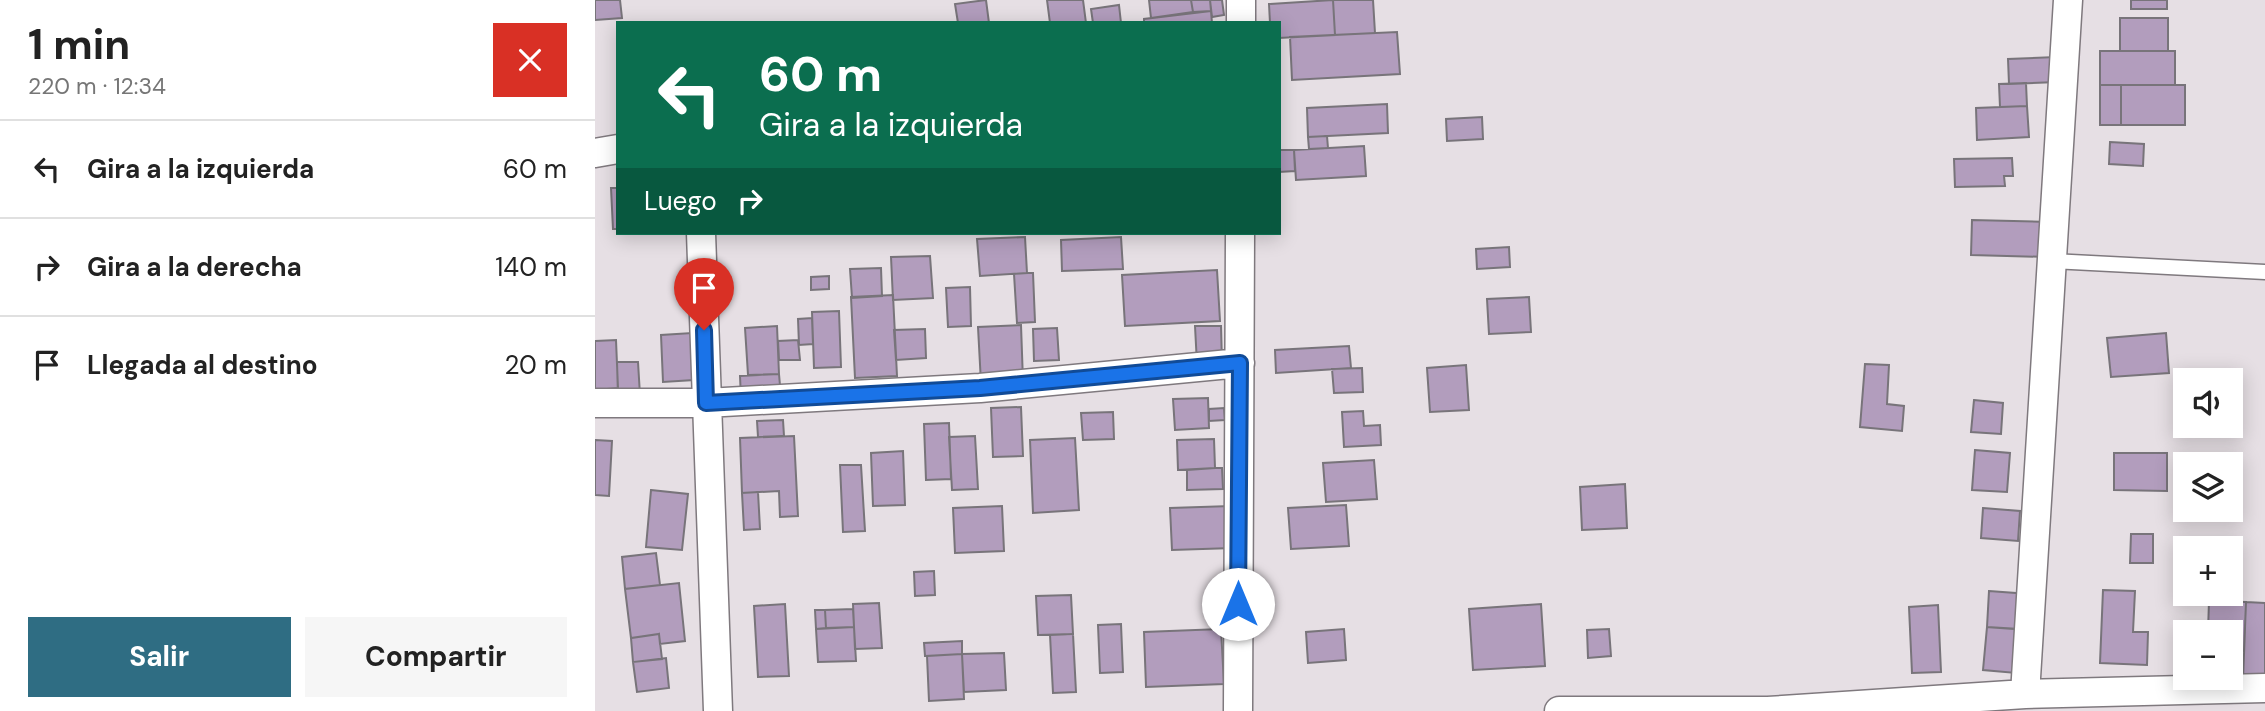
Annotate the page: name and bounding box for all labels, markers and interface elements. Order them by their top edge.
text: 1 min [28,17,130,72]
button: close [493,23,567,97]
text: 60 m [759,42,882,106]
icon: left [644,49,735,140]
text: 220 m · 12:34 [28,71,166,101]
text: Gira a la izquierda [759,104,1023,146]
icon: left [28,150,66,188]
text: Gira a la izquierda [87,152,314,186]
text: 60 m [503,152,567,186]
icon: right [731,182,769,220]
text: Luego [644,184,717,218]
icon: right [28,248,66,286]
text: Gira a la derecha [87,250,302,284]
text: 140 m [495,250,567,284]
pin [674,258,734,330]
icon: arrive [685,269,723,307]
icon: arrive [28,346,66,384]
text: Llegada al destino [87,348,318,382]
text: 20 m [504,348,567,382]
map controls [2173,368,2243,690]
button: sound [2173,368,2243,438]
button: layers [2173,452,2243,522]
button: + [2173,536,2243,606]
position arrow [1201,567,1275,641]
button: Salir [28,617,291,697]
button: Compartir [305,617,567,697]
button: − [2173,620,2243,690]

